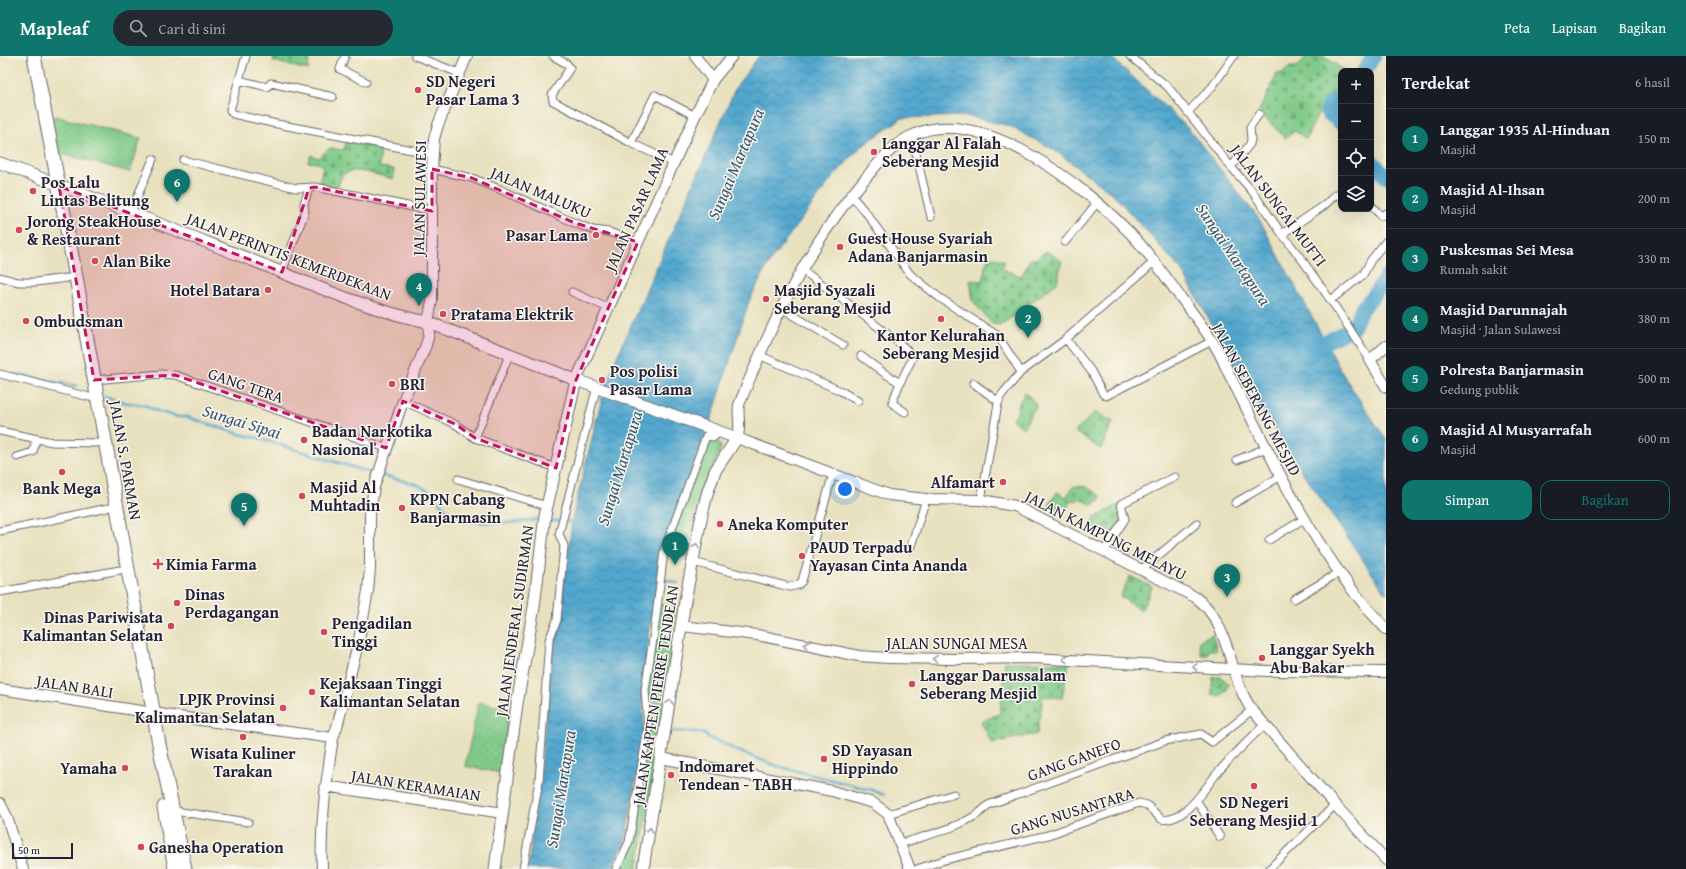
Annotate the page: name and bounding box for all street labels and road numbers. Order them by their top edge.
street label: JALAN SUNGAI MUFTI [1224,137,1333,271]
street label: JALAN SULAWESI [406,140,432,258]
street label: JALAN PASAR LAMA [597,143,674,277]
street label: JALAN MALUKU [485,159,596,224]
street label: JALAN PERINTIS KEMERDEKAAN [181,205,396,306]
street label: JALAN SEBERANG MESJID [1205,316,1308,480]
street label: GANG TERA [205,361,287,409]
street label: JALAN S. PARMAN [103,396,148,522]
street label: JALAN KAMPUNG MELAYU [1019,483,1191,586]
street label: JALAN JENDERAL SUDIRMAN [488,523,539,720]
street label: JALAN KAPTEN PIERRE TENDEAN [625,583,684,809]
street label: JALAN SUNGAI MESA [884,631,1028,655]
street label: JALAN BALI [33,668,115,704]
street label: GANG GANEFO [1024,731,1124,787]
street label: JALAN KERAMAIAN [348,763,483,807]
street label: GANG NUSANTARA [1007,781,1137,841]

